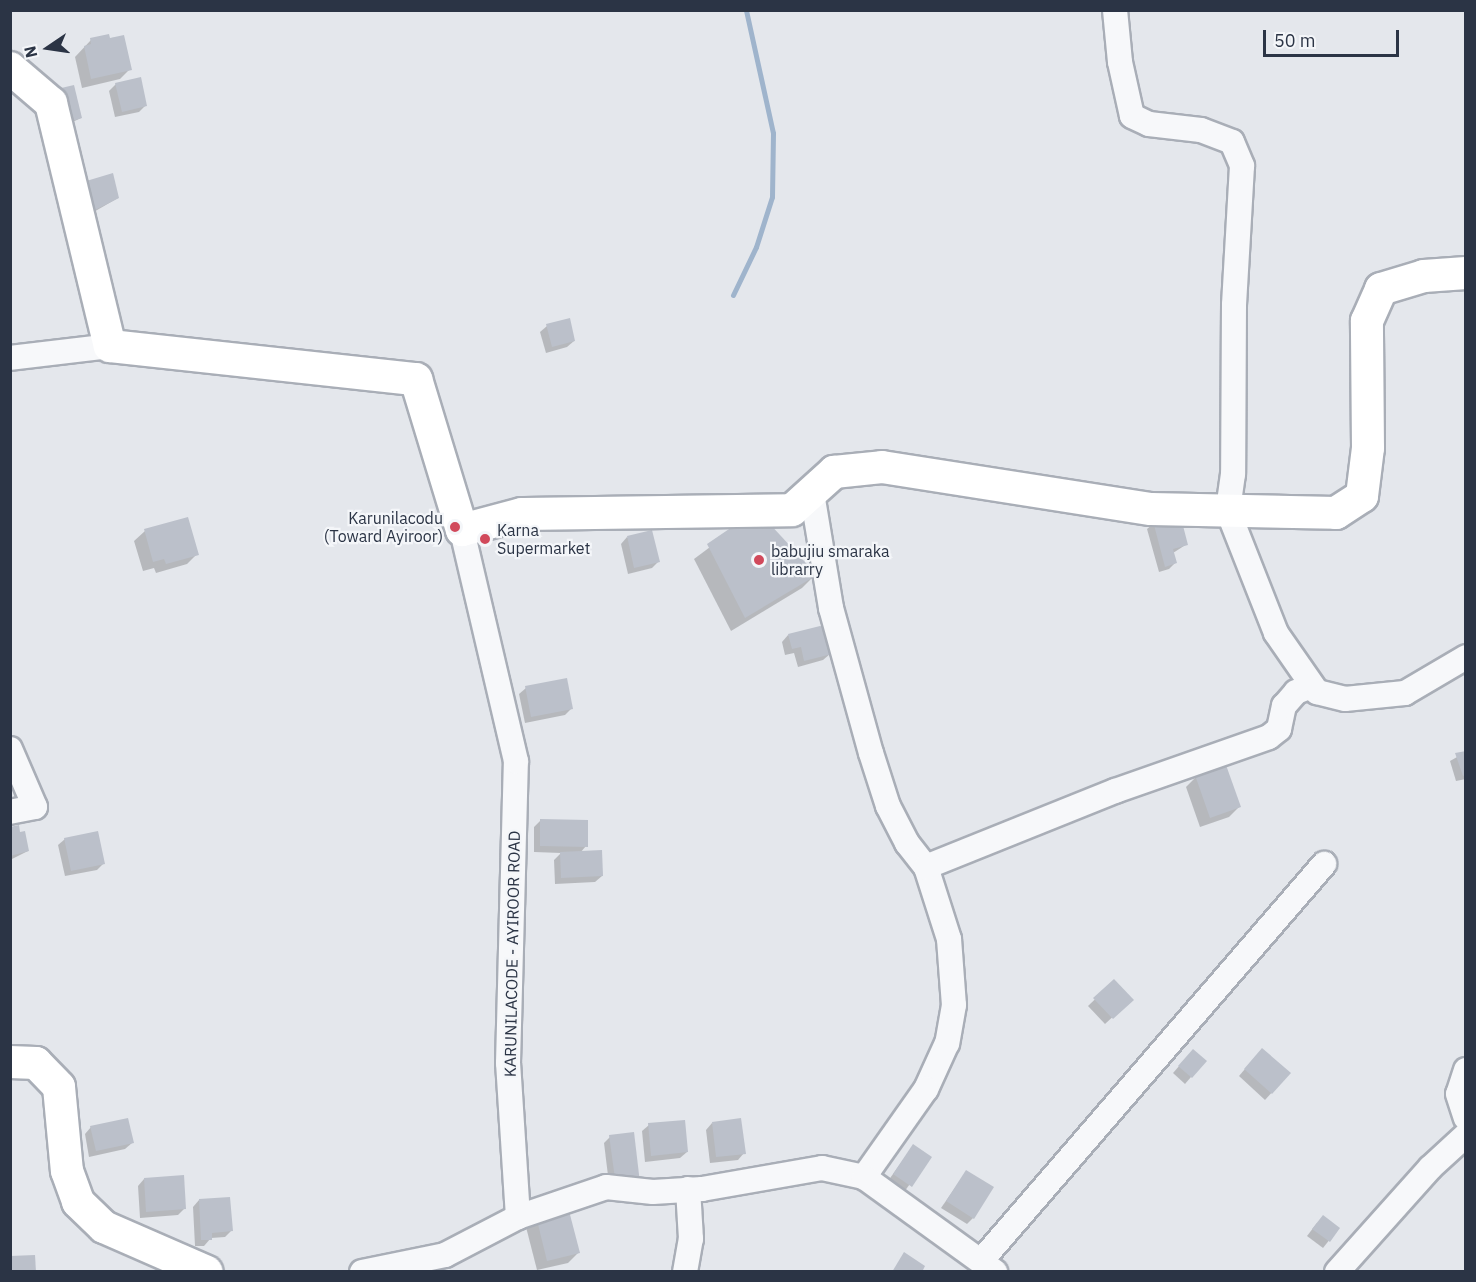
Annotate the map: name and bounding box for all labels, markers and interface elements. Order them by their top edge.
north arrow [18,18,78,78]
scale bar [1266,18,1402,56]
text: 50 m [1274,29,1316,52]
text: N [19,44,42,60]
place label: Karunilacodu (Toward Ayiroor) [324,508,443,546]
marker: Karunilacodu (Toward Ayiroor) [448,520,462,534]
place label: Karna Supermarket [497,520,590,558]
marker: Karna Supermarket [478,532,492,546]
place label: babujiu smaraka librarry [771,541,890,579]
marker: babujiu smaraka librarry [752,553,766,567]
street label: KARUNILACODE - AYIROOR ROAD [500,831,524,1077]

